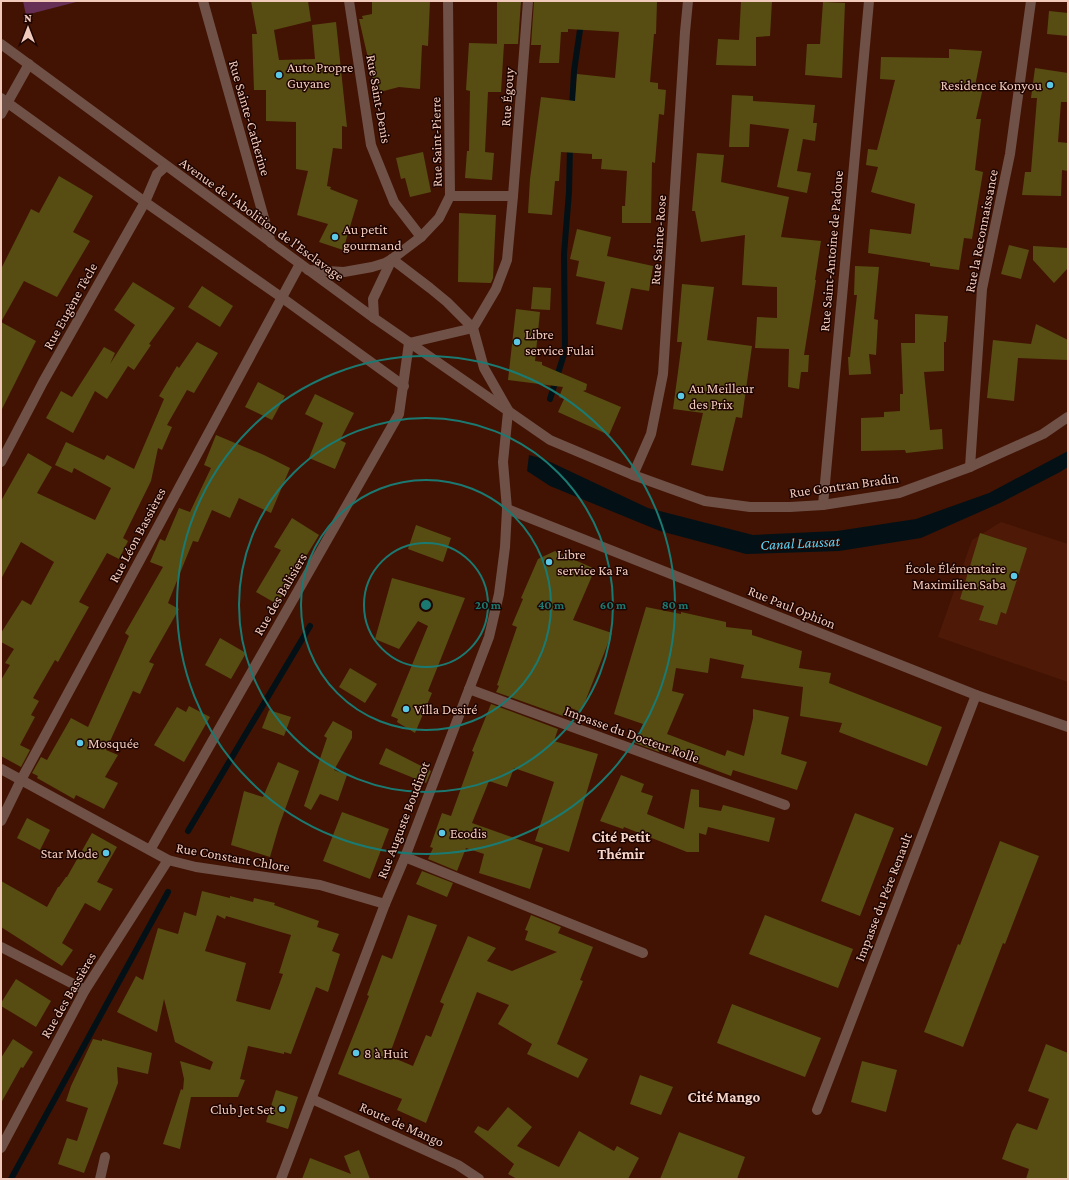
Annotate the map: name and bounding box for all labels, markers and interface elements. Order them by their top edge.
north arrow [8,8,48,48]
text: N [24,12,32,24]
street label: Rue Saint-Denis [363,53,395,145]
street label: Rue Sainte-Catherine [226,58,274,178]
place label: Auto Propre Guyane [287,59,353,91]
street label: Rue Égouy [497,67,517,127]
marker: Auto Propre Guyane [274,70,284,80]
place label: Residence Konyou [941,77,1043,93]
marker: Residence Konyou [1045,80,1055,90]
street label: Rue Saint-Pierre [427,97,445,187]
street label: Avenue de l'Abolition de l'Esclavage [177,154,347,284]
street label: Rue la Reconnaissance [961,168,1001,294]
street label: Rue Saint-Antoine de Padoue [816,170,846,332]
street label: Rue Sainte-Rose [647,194,669,286]
place label: Au petit gourmand [343,221,402,253]
marker: Au petit gourmand [330,232,340,242]
street label: Rue Eugène Tècle [40,260,100,352]
place label: Libre service Fulai [525,326,595,358]
marker: Libre service Fulai [512,337,522,347]
place label: Au Meilleur des Prix [689,380,754,412]
marker: Au Meilleur des Prix [676,391,686,401]
street label: Rue Gontran Bradin [788,469,900,501]
street label: Rue Léon Bassières [105,485,169,585]
water label: Canal Laussat [760,533,841,553]
place label: Libre service Ka Fa [557,546,629,578]
street label: Rue des Balisiers [250,550,310,638]
marker: Libre service Ka Fa [544,557,554,567]
place label: École Élémentaire Maximilien Saba [905,560,1007,592]
marker: École Élémentaire Maximilien Saba [1009,571,1019,581]
street label: Rue Paul Ophion [746,582,839,632]
centre of rings [419,598,433,612]
text: 20 m [475,598,502,612]
text: 40 m [538,598,565,612]
text: 60 m [600,598,627,612]
text: 80 m [662,598,689,612]
place label: Villa Desiré [414,701,477,717]
street label: Impasse du Docteur Rolle [562,702,702,766]
marker: Villa Desiré [401,704,411,714]
place label: Mosquée [88,735,139,751]
marker: Mosquée [75,738,85,748]
street label: Rue Auguste Boudinot [373,759,433,881]
place label: Ecodis [450,825,487,841]
marker: Ecodis [437,828,447,838]
district label: Cité Petit Thémir [592,829,651,862]
street label: Impasse du Pére Renault [851,830,915,964]
street label: Rue Constant Chlore [175,839,291,875]
place label: Star Mode [41,845,98,861]
marker: Star Mode [101,848,111,858]
street label: Rue des Bassières [37,949,99,1041]
place label: 8 à Huit [364,1045,409,1061]
marker: 8 à Huit [351,1048,361,1058]
district label: Cité Mango [688,1089,761,1105]
street label: Route de Mango [357,1098,447,1150]
place label: Club Jet Set [210,1101,274,1117]
marker: Club Jet Set [277,1104,287,1114]

